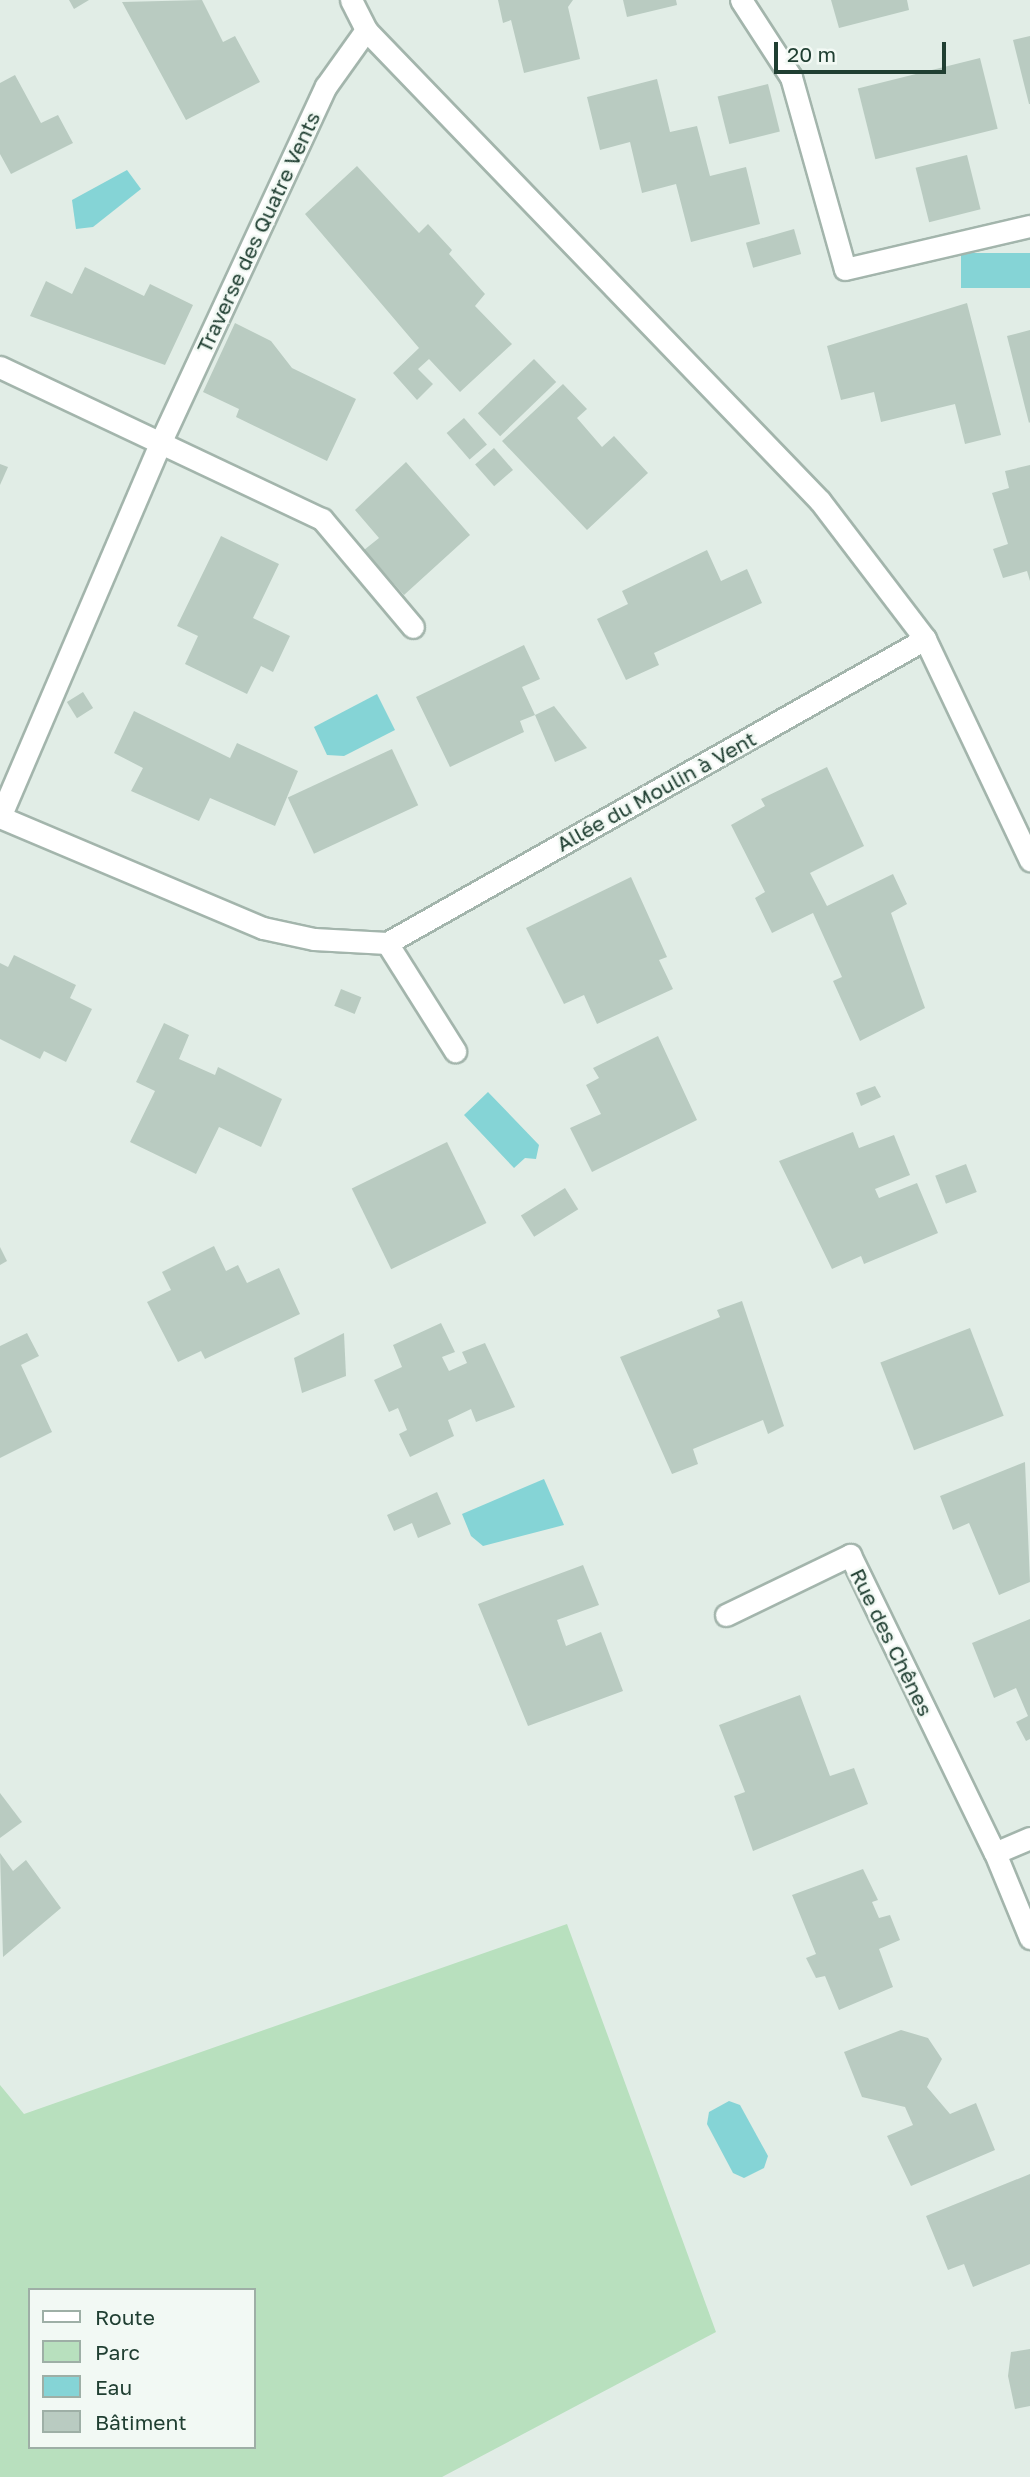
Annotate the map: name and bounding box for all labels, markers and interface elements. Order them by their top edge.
scale bar [778,28,950,72]
text: 20 m [787,41,836,67]
street label: Traverse des Quatre Vents [191,107,325,357]
street label: Allée du Moulin à Vent [552,726,760,856]
street label: Rue des Chênes [845,1564,939,1720]
legend [28,2288,256,2449]
text: Route [95,2304,155,2330]
text: Parc [95,2339,140,2365]
text: Eau [95,2374,132,2400]
text: Bâtiment [95,2409,187,2435]

